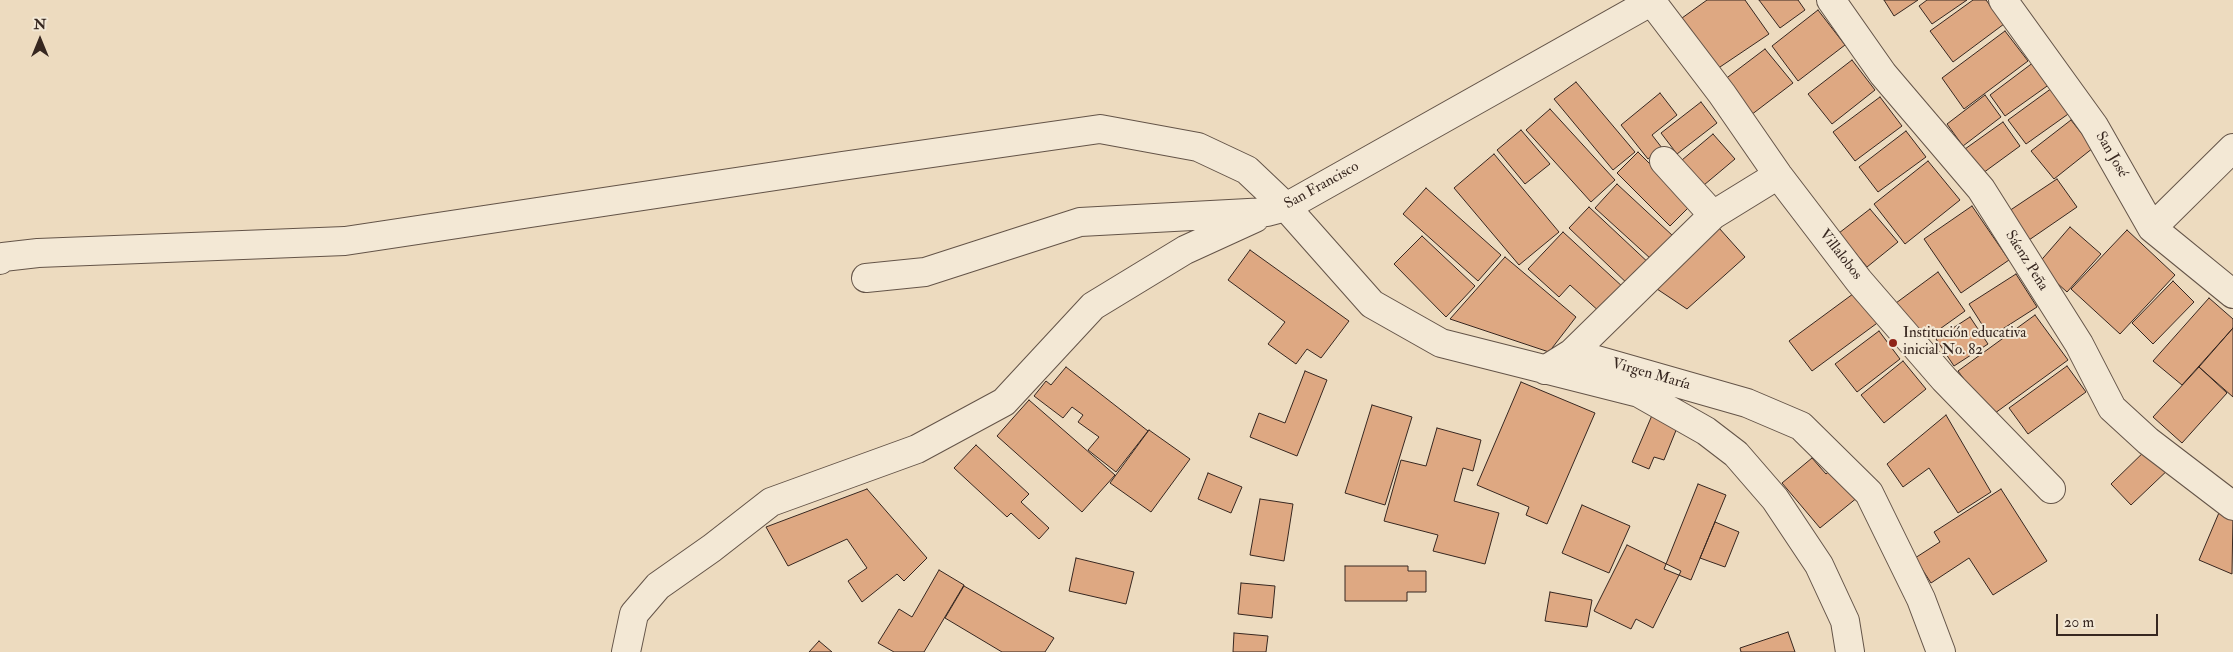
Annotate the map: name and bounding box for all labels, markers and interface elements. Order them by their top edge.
north arrow [15,15,65,65]
text: N [34,16,46,33]
street label: San José [2091,129,2131,181]
street label: San Francisco [1282,158,1362,214]
street label: Villalobos [1815,226,1865,284]
street label: Sáenz Peña [2000,228,2052,294]
place label: Institución educativa inicial No. 82 [1903,325,2026,360]
marker: Institución educativa inicial No. 82 [1887,337,1899,349]
street label: Virgen María [1610,355,1692,395]
scale bar [2058,604,2160,636]
text: 20 m [2064,613,2094,632]

